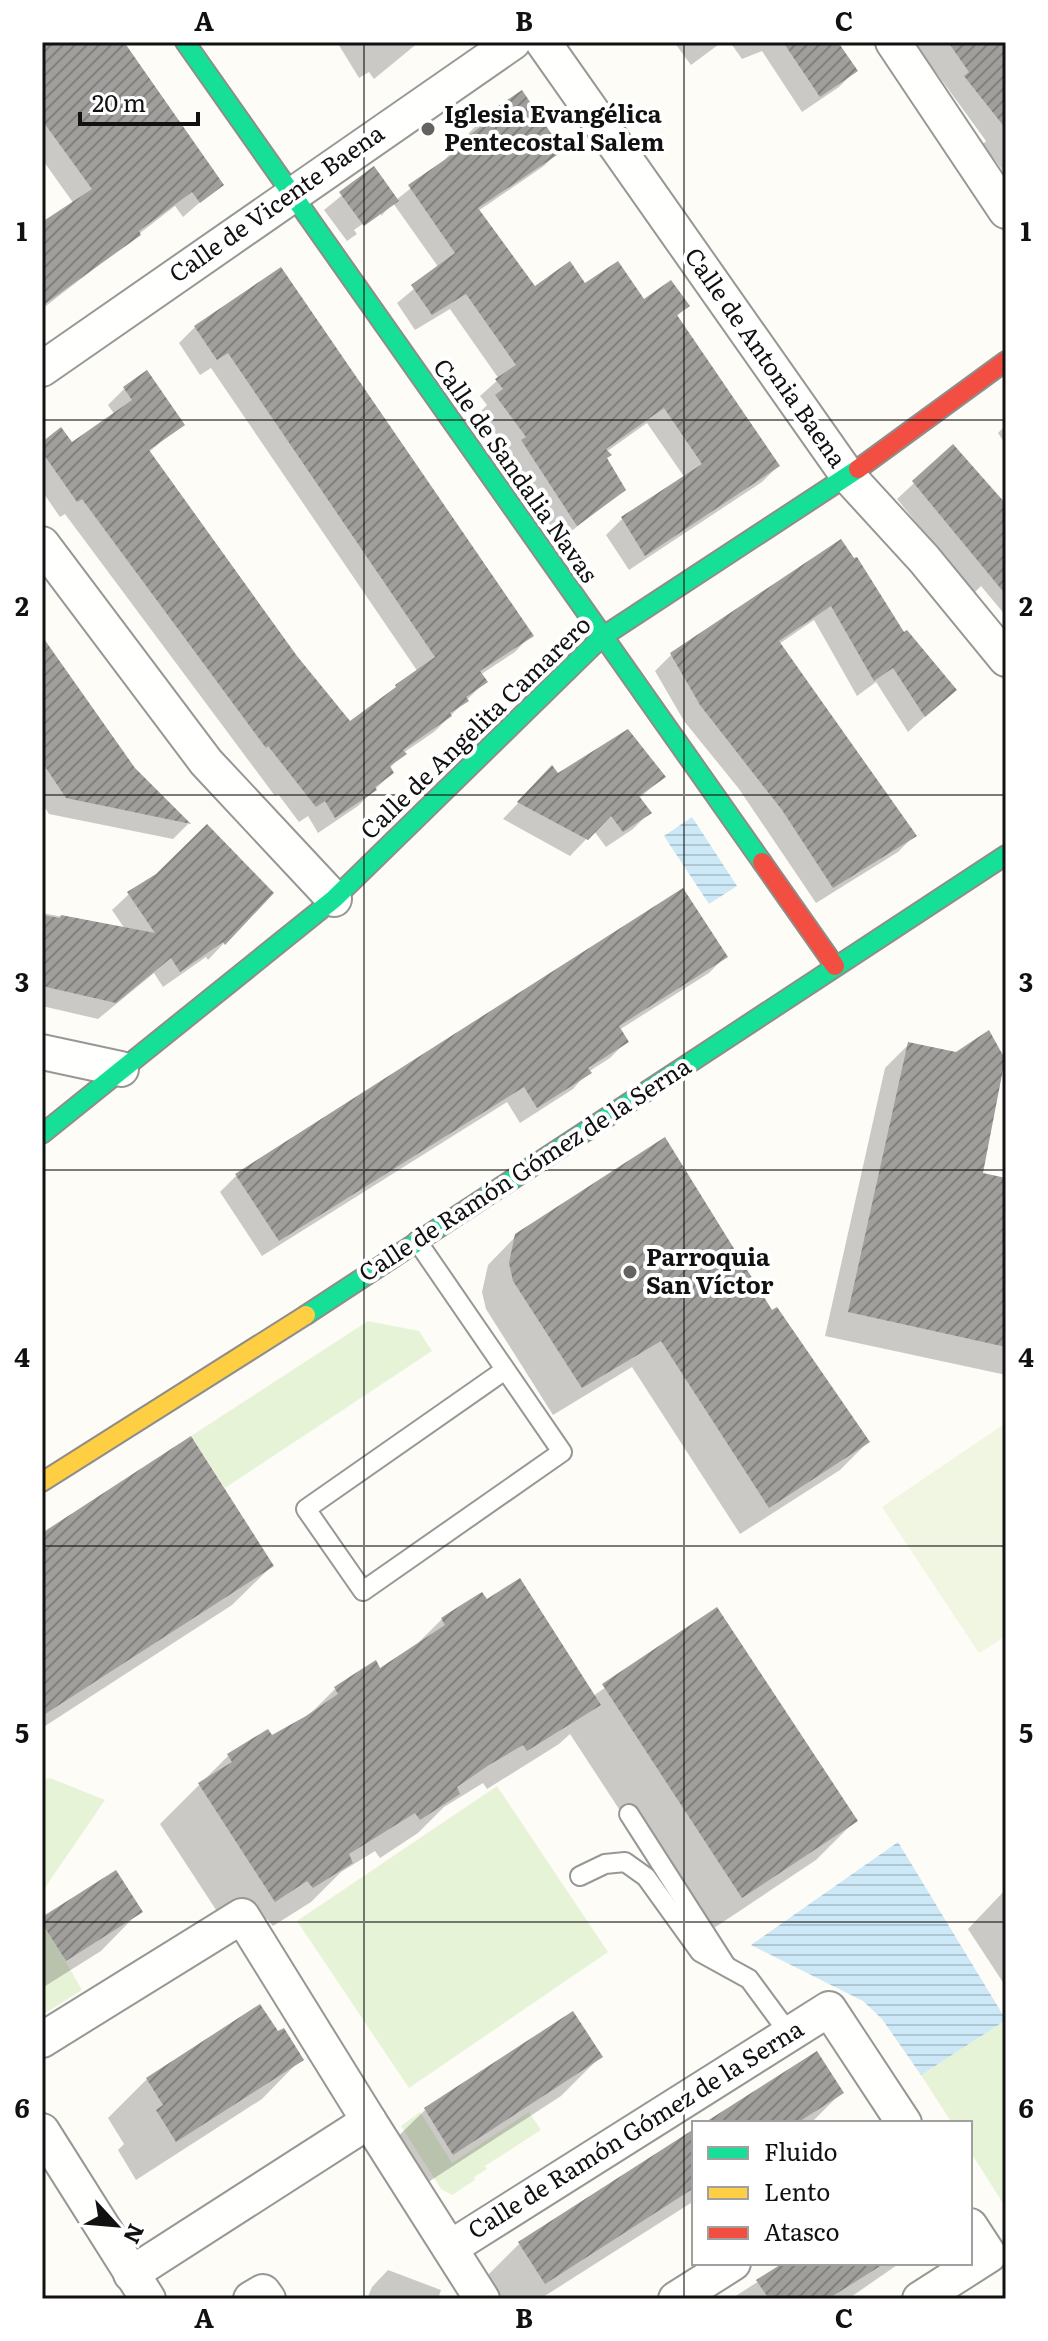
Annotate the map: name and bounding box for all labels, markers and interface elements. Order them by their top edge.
text: A [194,0,214,39]
text: B [515,0,533,39]
text: C [835,0,853,39]
scale bar [80,76,198,126]
text: 20 m [92,84,146,119]
place label: Iglesia Evangélica Pentecostal Salem [444,95,664,158]
street label: Calle de Vicente Baena [161,114,390,290]
marker: Iglesia Evangélica Pentecostal Salem [419,120,437,138]
text: 1 [17,210,28,249]
text: 1 [1021,210,1032,249]
street label: Calle de Antonia Baena [678,240,856,474]
street label: Calle de Sandalia Navas [426,350,608,589]
text: 2 [15,585,29,624]
text: 2 [1019,585,1033,624]
street label: Calle de Angelita Camarero [351,606,597,846]
text: 3 [15,961,29,1000]
text: 3 [1019,961,1033,1000]
street label: Calle de Ramón Gómez de la Serna [351,1047,697,1289]
place label: Parroquia San Víctor [646,1238,773,1301]
marker: Parroquia San Víctor [621,1263,639,1281]
text: 4 [14,1336,30,1375]
text: 4 [1018,1336,1034,1375]
text: 5 [15,1712,29,1751]
text: 5 [1019,1712,1033,1751]
street label: Calle de Ramón Gómez de la Serna [460,2010,809,2246]
text: 6 [14,2087,30,2126]
text: 6 [1018,2087,1034,2126]
legend [692,2121,972,2265]
text: Fluido [764,2133,838,2168]
text: Lento [764,2173,830,2208]
north arrow [76,2185,156,2265]
text: Atasco [764,2213,839,2248]
text: N [116,2219,154,2250]
text: A [194,2297,214,2336]
text: B [515,2297,533,2336]
text: C [835,2297,853,2336]

